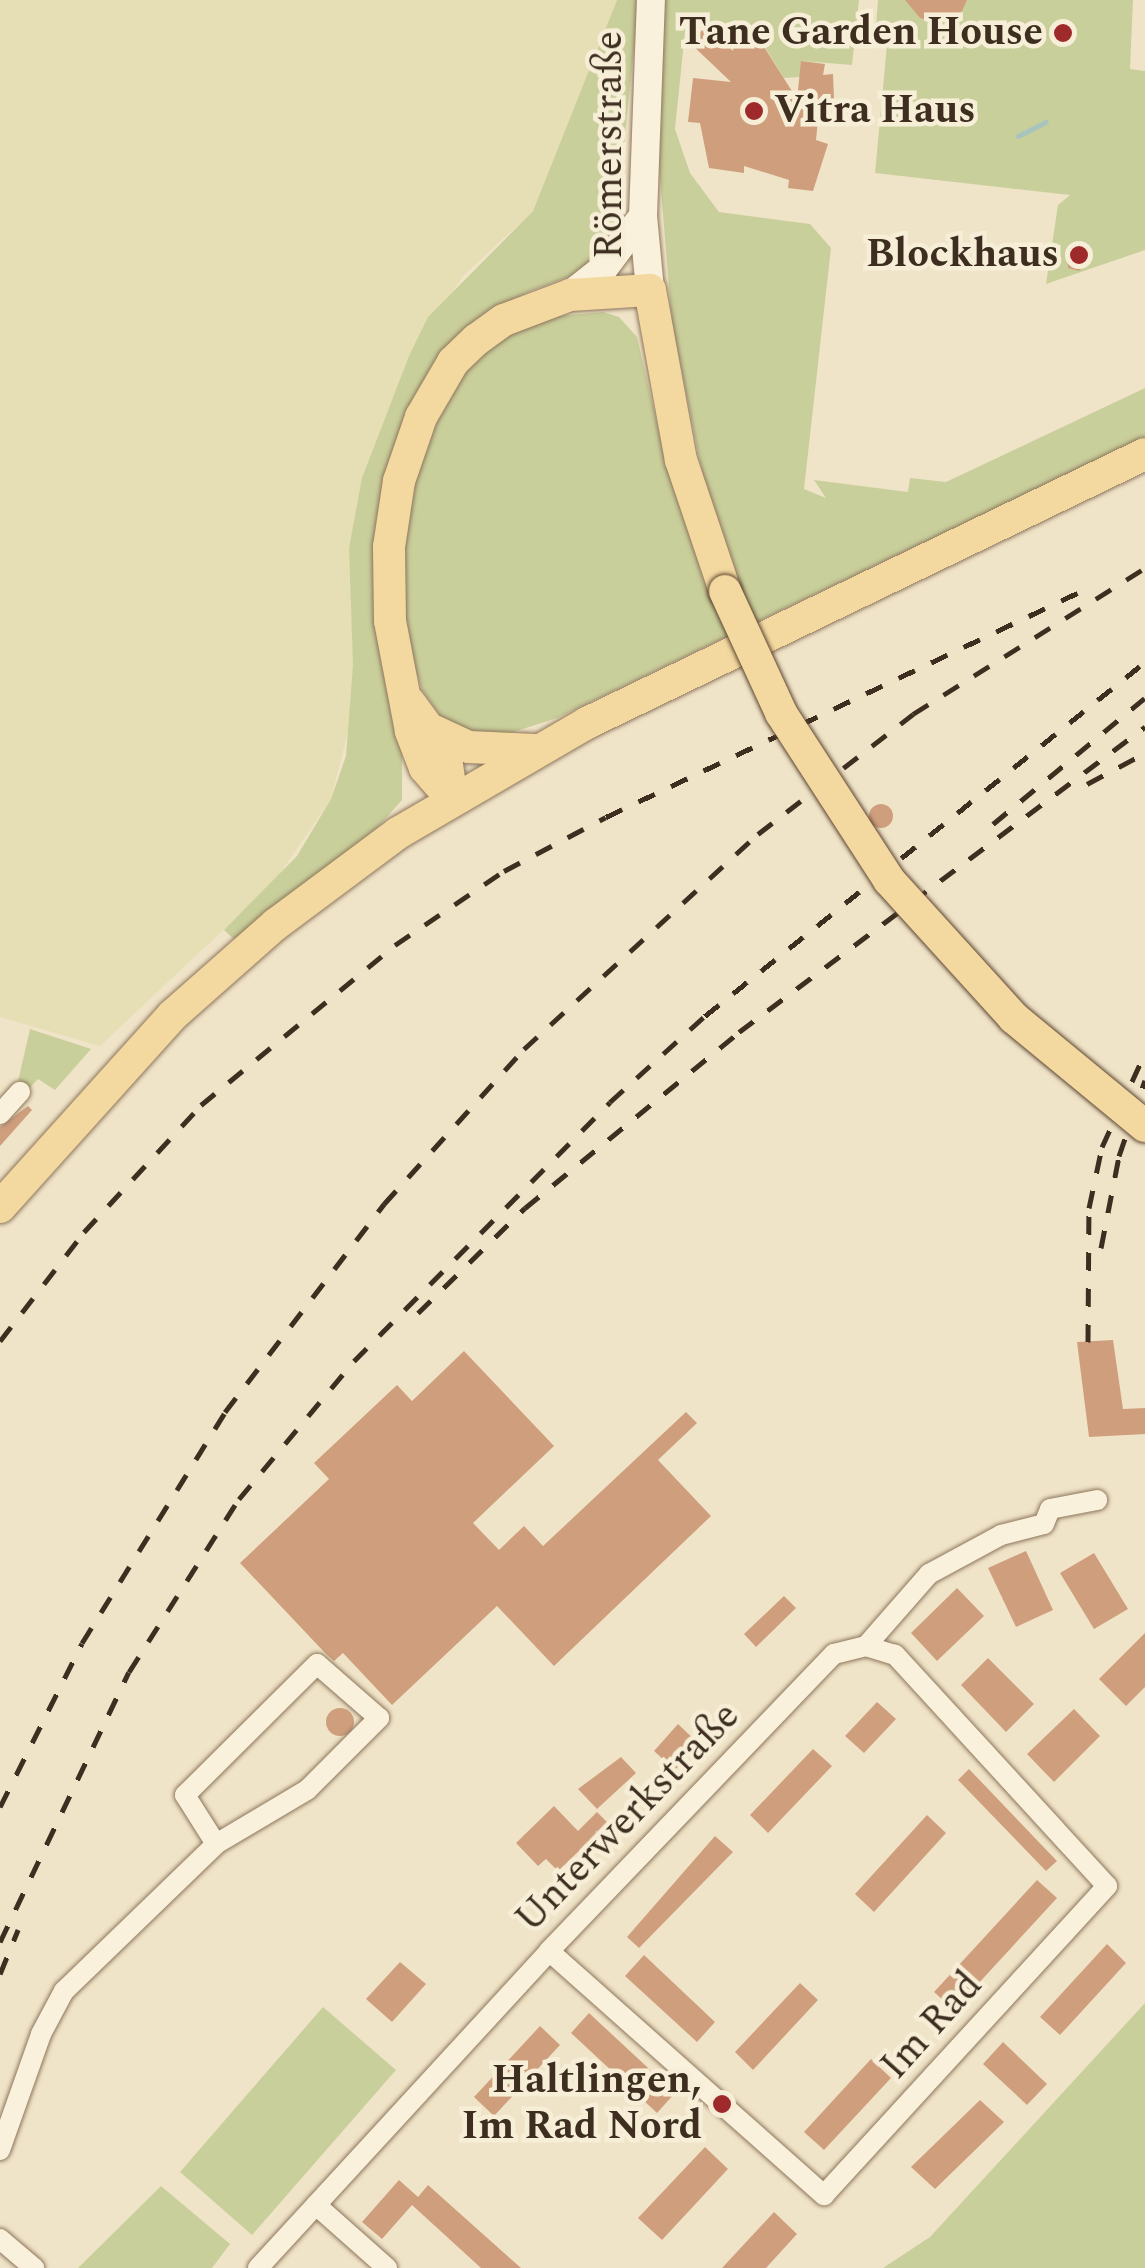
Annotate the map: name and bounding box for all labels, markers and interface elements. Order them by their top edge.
place label: Tane Garden House [679,9,1043,57]
marker: Tane Garden House [1052,22,1074,44]
street label: Römerstraße [586,31,634,259]
place label: Vitra Haus [774,87,976,135]
marker: Vitra Haus [743,100,765,122]
place label: Blockhaus [866,231,1059,279]
marker: Blockhaus [1068,244,1090,266]
street label: Unterwerkstraße [506,1693,750,1943]
street label: Im Rad [871,1962,993,2090]
place label: Haltlingen, Im Rad Nord [462,2057,702,2151]
marker: Haltlingen, Im Rad Nord [711,2093,733,2115]

